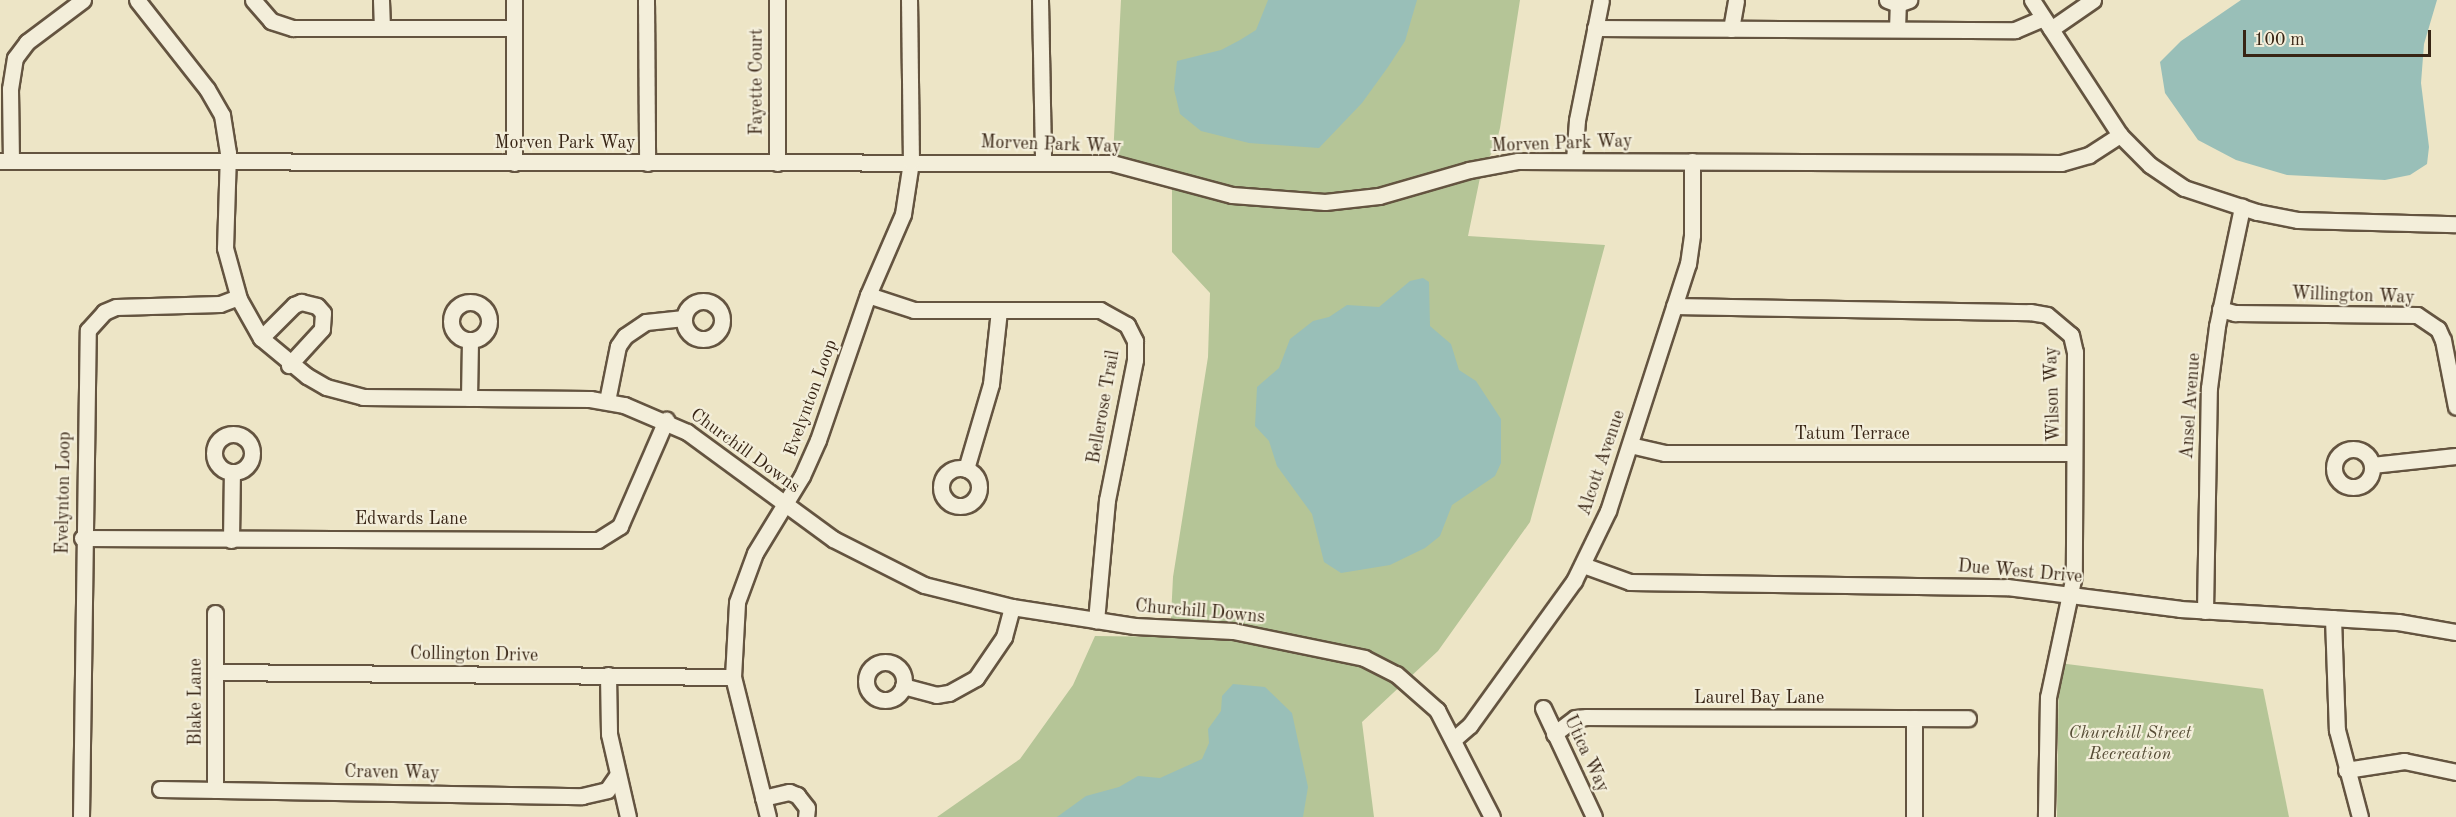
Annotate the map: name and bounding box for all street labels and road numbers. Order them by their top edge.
street label: Fayette Court [746,29,768,135]
street label: Morven Park Way [1491,131,1633,157]
street label: Morven Park Way [494,132,636,154]
street label: Morven Park Way [980,132,1122,158]
street label: Willington Way [2291,283,2415,309]
street label: Evelynton Loop [780,337,842,459]
street label: Wilson Way [2041,346,2065,442]
street label: Bellerose Trail [1083,349,1125,465]
street label: Ansel Avenue [2177,352,2205,460]
street label: Churchill Downs [686,404,804,498]
street label: Alcott Avenue [1574,407,1630,519]
street label: Tatum Terrace [1794,423,1910,445]
street label: Evelynton Loop [52,431,76,555]
street label: Edwards Lane [355,508,467,530]
street label: Due West Drive [1957,556,2083,588]
street label: Churchill Downs [1134,596,1266,628]
street label: Collington Drive [410,643,538,667]
street label: Blake Lane [185,658,207,746]
street label: Laurel Bay Lane [1694,687,1824,709]
street label: Utica Way [1559,712,1613,796]
street label: Craven Way [344,761,440,785]

